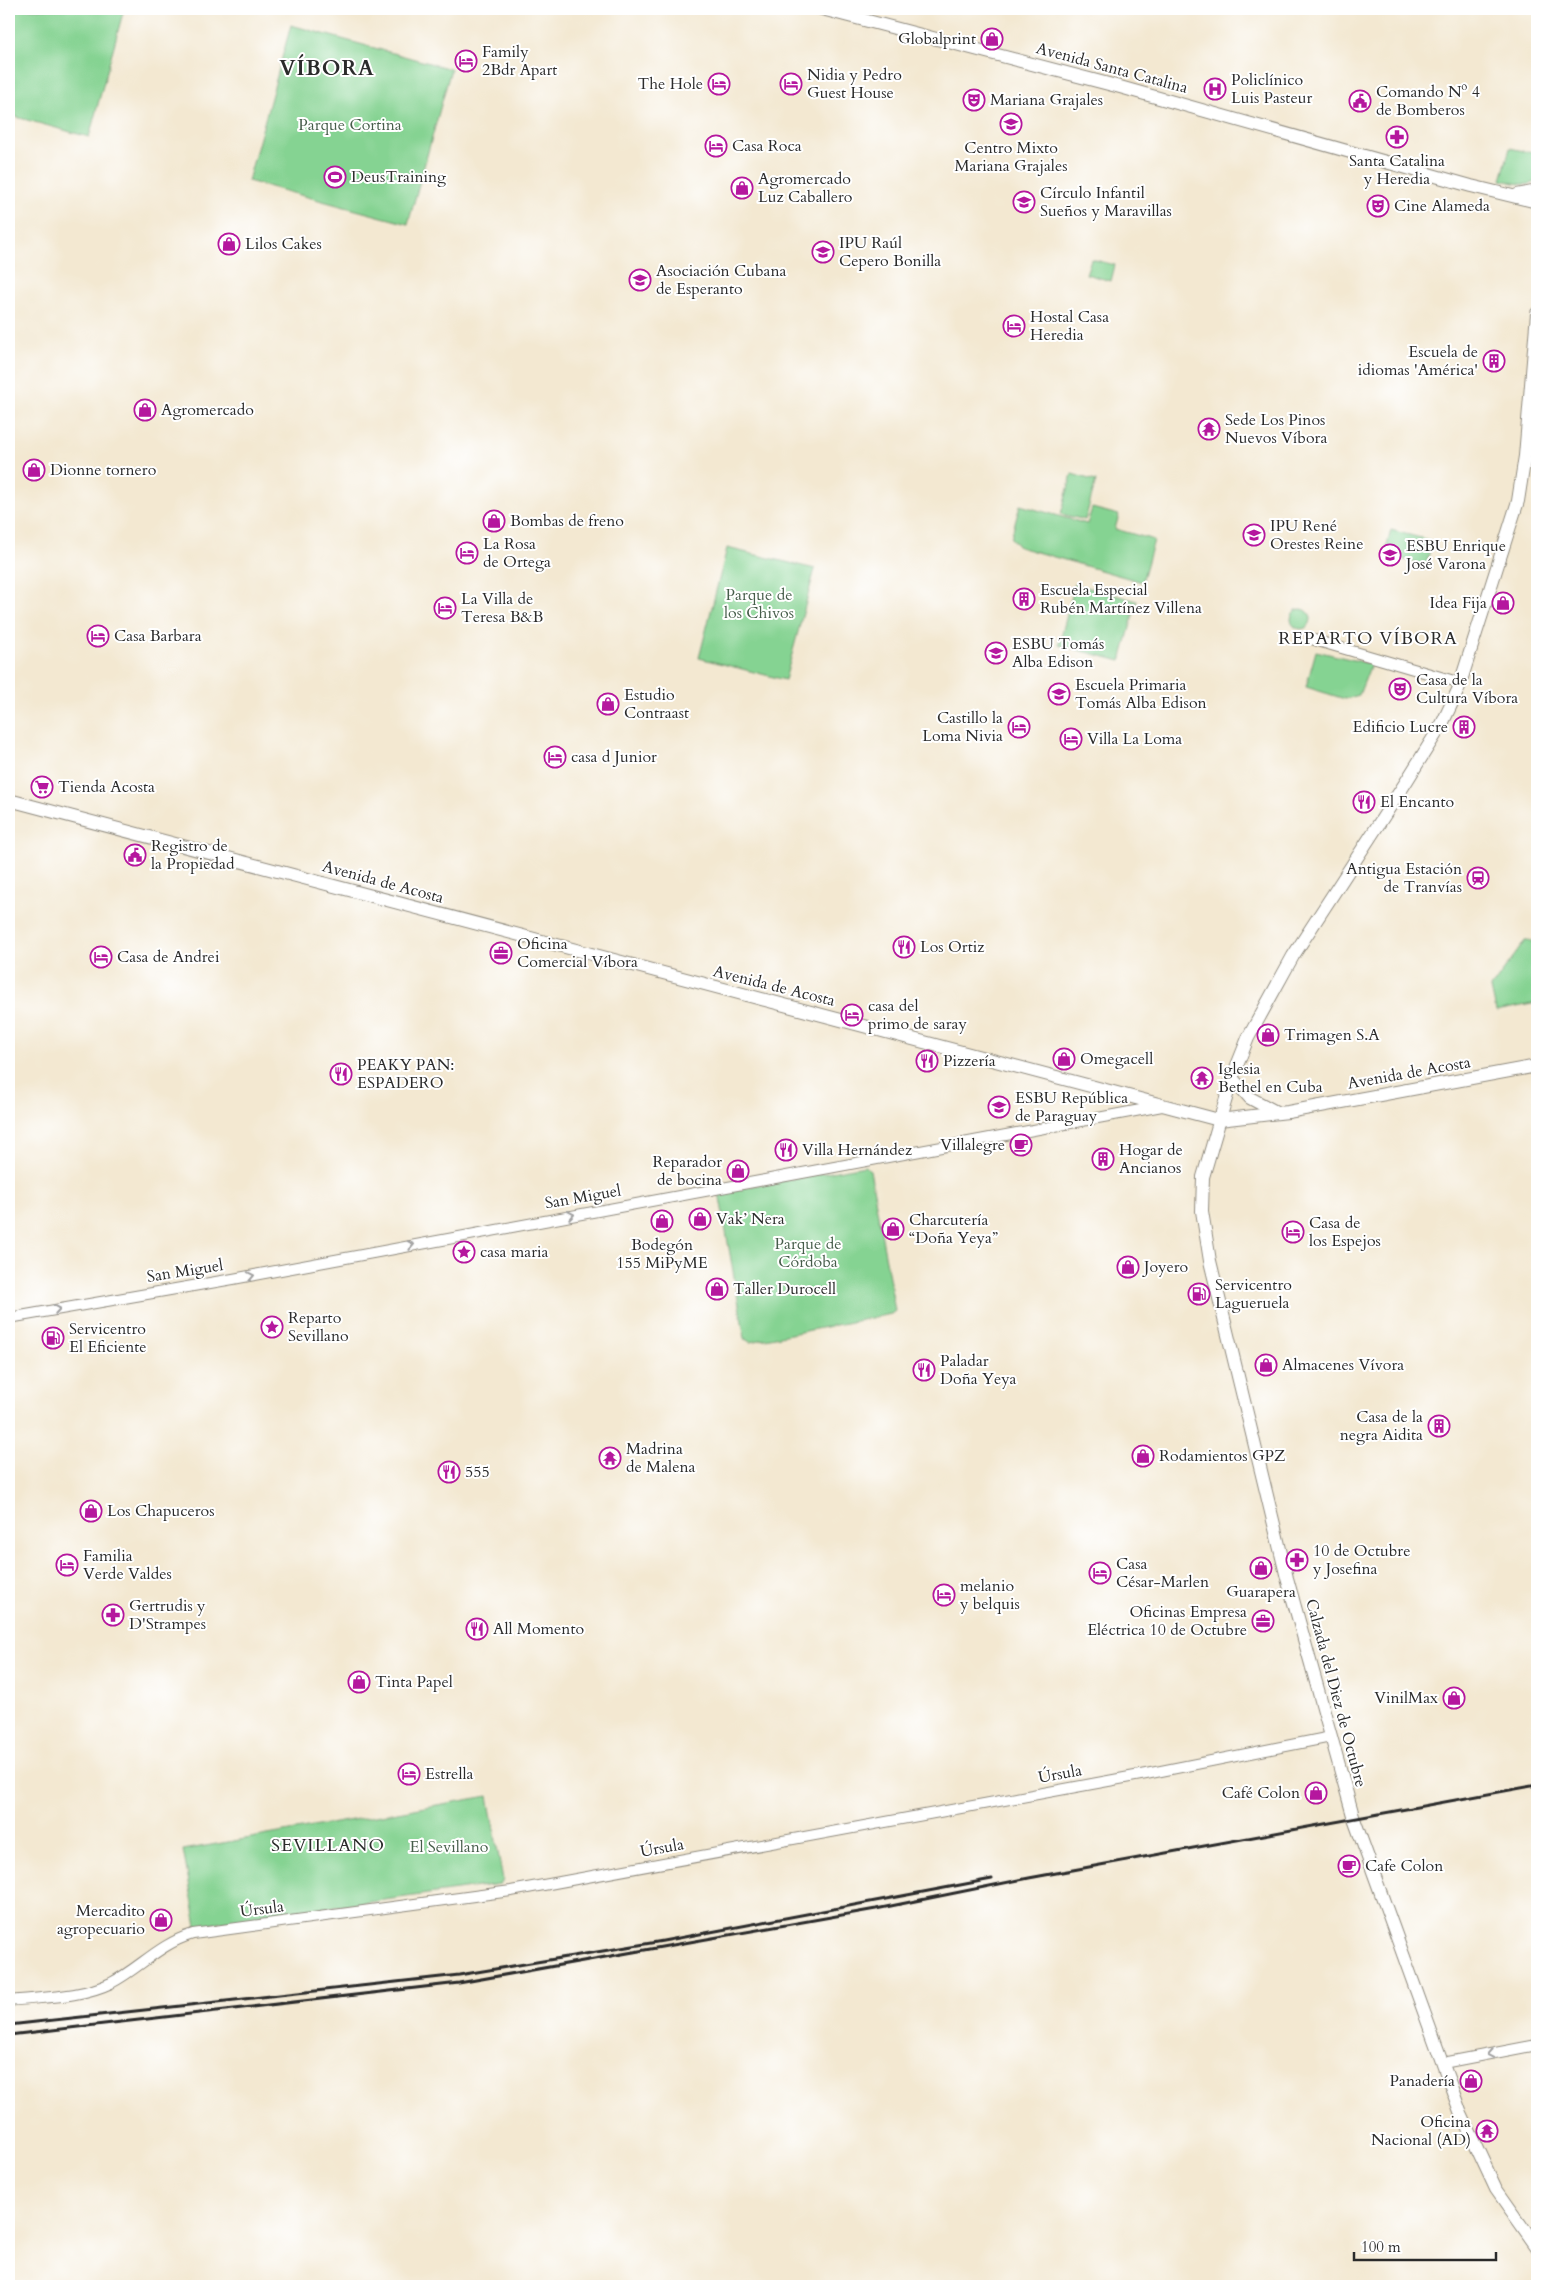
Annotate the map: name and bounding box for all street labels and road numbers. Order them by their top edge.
street label: Avenida Santa Catalina [1034,37,1190,99]
street label: Avenida de Acosta [320,855,446,909]
street label: Avenida de Acosta [711,960,837,1012]
street label: Avenida de Acosta [1346,1051,1472,1095]
street label: San Miguel [543,1179,623,1215]
street label: San Miguel [145,1254,225,1288]
street label: Calzada del Diez de Octubre [1300,1596,1372,1790]
street label: Úrsula [1036,1759,1084,1789]
street label: Úrsula [638,1833,686,1863]
street label: Úrsula [239,1895,285,1923]

